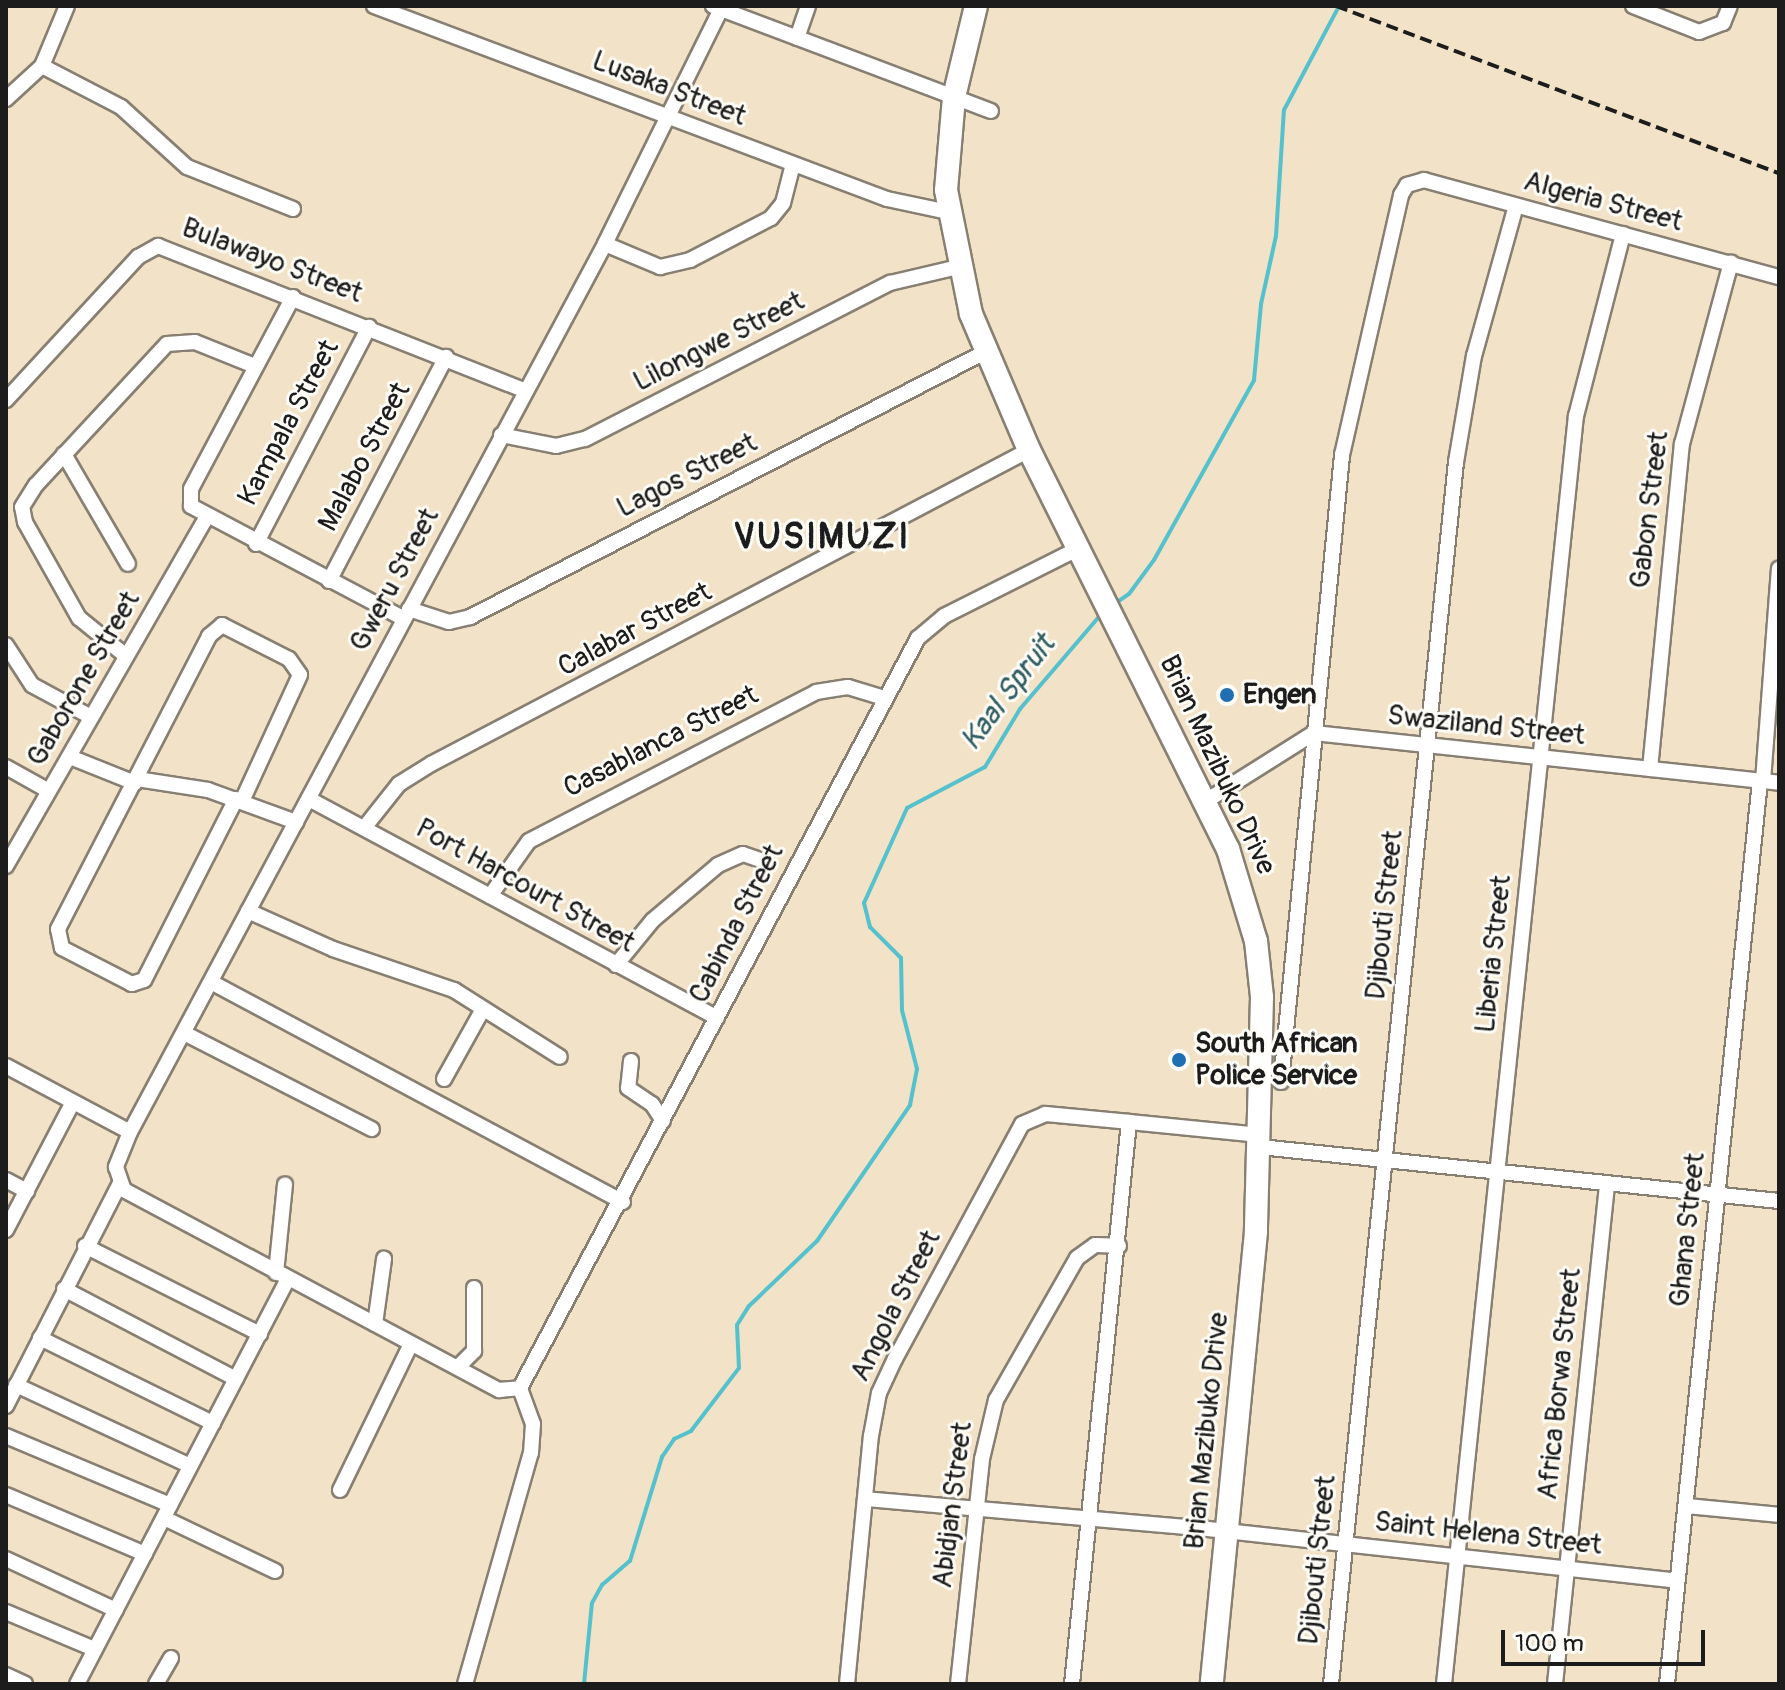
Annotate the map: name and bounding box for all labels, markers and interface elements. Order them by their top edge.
street label: Lusaka Street [587,44,751,134]
street label: Algeria Street [1520,165,1686,239]
street label: Bulawayo Street [177,211,367,311]
street label: Lilongwe Street [628,285,810,399]
street label: Kampala Street [231,334,347,512]
street label: Malabo Street [312,377,418,537]
street label: Lagos Street [611,426,763,526]
street label: Gabon Street [1624,430,1676,590]
street label: Gweru Street [343,503,447,657]
district label: VUSIMUZI [734,515,910,559]
street label: Calabar Street [553,576,717,684]
street label: Gaborone Street [20,586,148,772]
water label: Kaal Spruit [953,628,1063,758]
street label: Brian Mazibuko Drive [1151,650,1283,880]
place label: Engen [1243,678,1317,712]
street label: Casablanca Street [558,679,764,805]
marker: Engen [1218,686,1236,704]
street label: Swaziland Street [1386,699,1586,753]
street label: Port Harcourt Street [410,812,640,960]
street label: Djibouti Street [1359,829,1411,1001]
street label: Cabinda Street [683,839,791,1009]
street label: Liberia Street [1469,874,1519,1034]
place label: South African Police Service [1195,1027,1358,1093]
marker: South African Police Service [1170,1051,1188,1069]
street label: Ghana Street [1663,1151,1713,1309]
street label: Angola Street [844,1225,948,1387]
street label: Africa Borwa Street [1531,1267,1589,1501]
street label: Brian Mazibuko Drive [1178,1311,1236,1551]
street label: Abidjan Street [926,1420,980,1590]
street label: Djibouti Street [1292,1474,1344,1646]
street label: Saint Helena Street [1373,1505,1603,1563]
scale bar [1505,1614,1709,1664]
text: 100 m [1515,1629,1584,1658]

